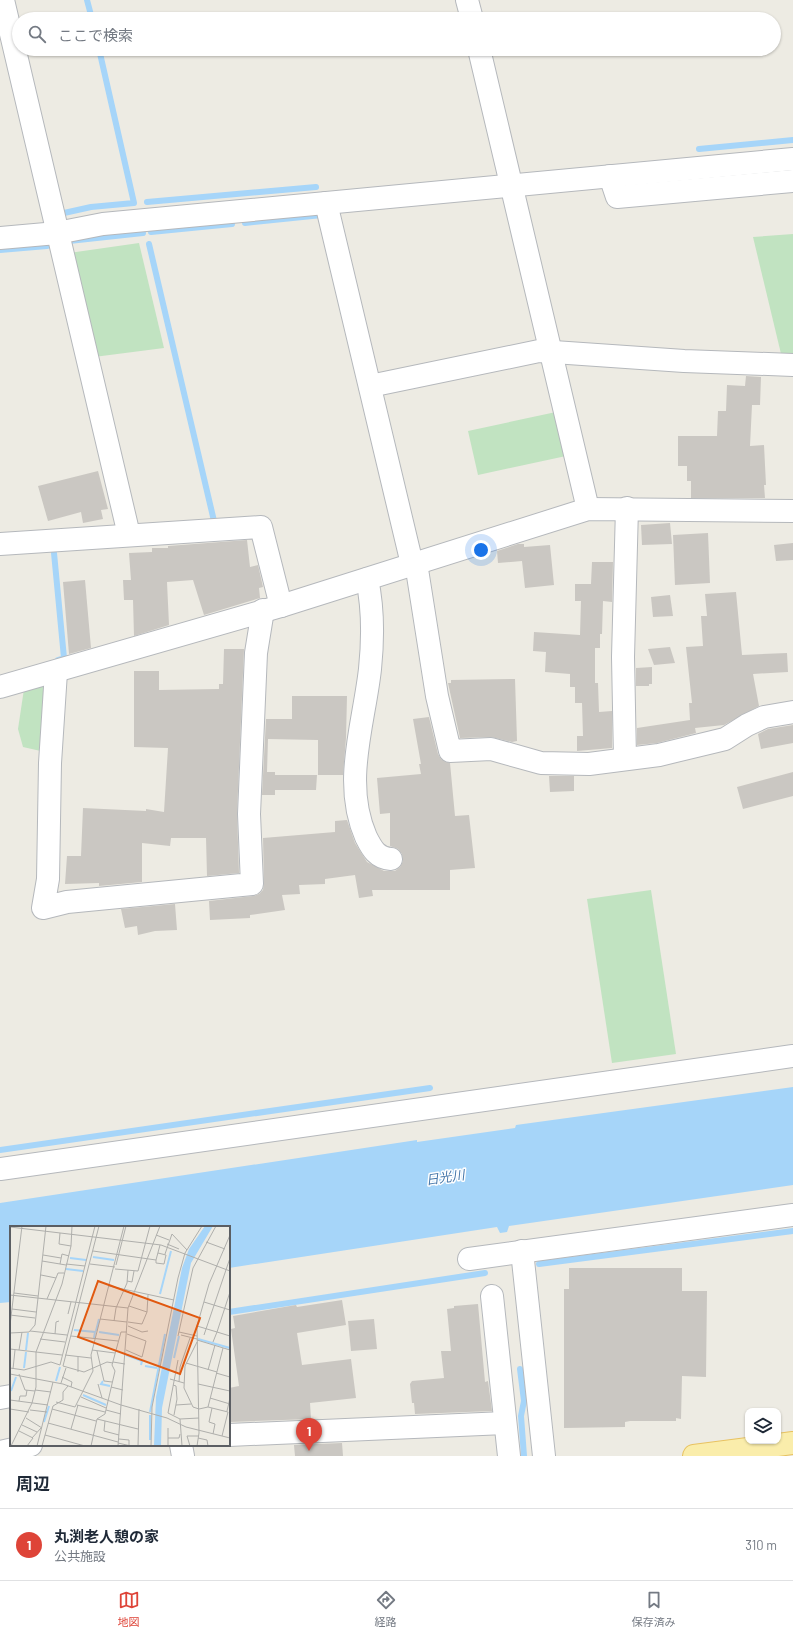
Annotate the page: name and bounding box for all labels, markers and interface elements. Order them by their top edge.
search box [12,12,781,56]
icon: search [26,23,48,45]
text: ここで検索 [58,26,133,44]
your location [471,540,491,560]
water label: 日光川 [425,1166,467,1188]
inset map [10,1226,230,1446]
map controls [745,1408,781,1444]
button: layers [745,1408,781,1444]
pin: 1 [296,1418,322,1451]
text: 周辺 [16,1473,50,1493]
text: 丸渕老人憩の家 [54,1527,159,1545]
text: 1 [27,1537,31,1553]
text: 310 m [745,1537,777,1553]
text: 公共施設 [54,1548,106,1564]
tab: 地図 [118,1589,140,1629]
tab: 経路 [375,1589,397,1629]
tab: 保存済み [632,1589,676,1629]

